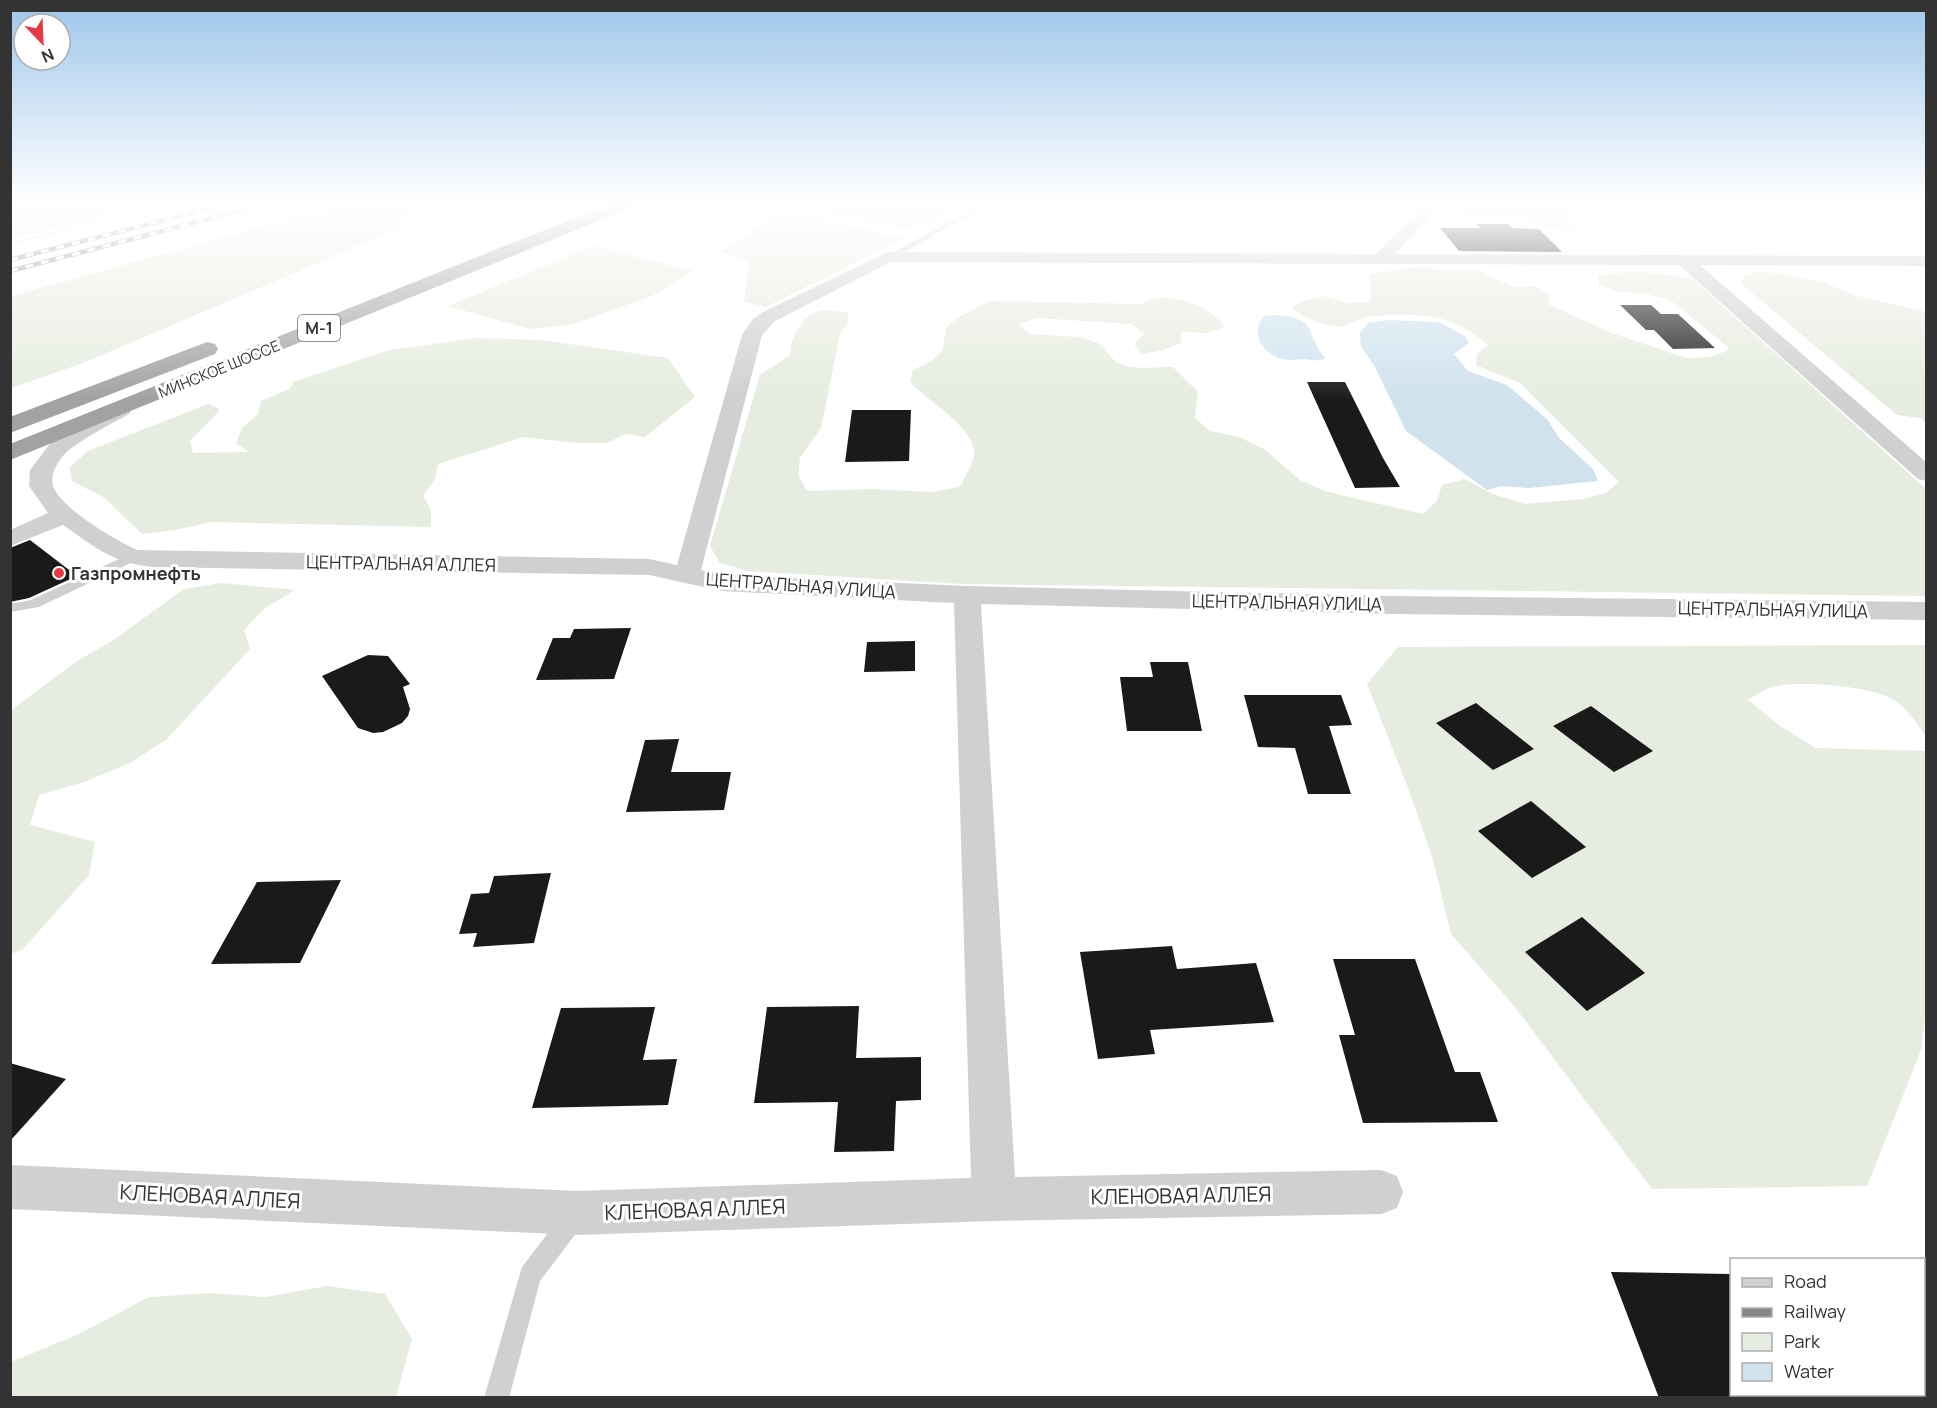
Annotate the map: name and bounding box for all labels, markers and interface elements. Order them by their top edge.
north arrow [12,12,72,72]
text: N [38,43,57,68]
road number: М-1 [298,315,340,341]
street label: МИНСКОЕ ШОССЕ [155,335,283,403]
street label: ЦЕНТРАЛЬНАЯ АЛЛЕЯ [306,549,496,577]
place label: Газпромнефть [71,561,201,585]
marker: Газпромнефть [52,566,66,580]
street label: ЦЕНТРАЛЬНАЯ УЛИЦА [705,566,897,604]
street label: ЦЕНТРАЛЬНАЯ УЛИЦА [1192,588,1383,616]
street label: ЦЕНТРАЛЬНАЯ УЛИЦА [1678,595,1869,623]
street label: КЛЕНОВАЯ АЛЛЕЯ [119,1177,301,1215]
street label: КЛЕНОВАЯ АЛЛЕЯ [1090,1179,1272,1211]
street label: КЛЕНОВАЯ АЛЛЕЯ [604,1192,786,1226]
legend [1730,1258,1925,1396]
text: Road [1784,1269,1827,1293]
text: Railway [1784,1299,1846,1323]
text: Park [1784,1329,1821,1353]
text: Water [1784,1359,1834,1383]

